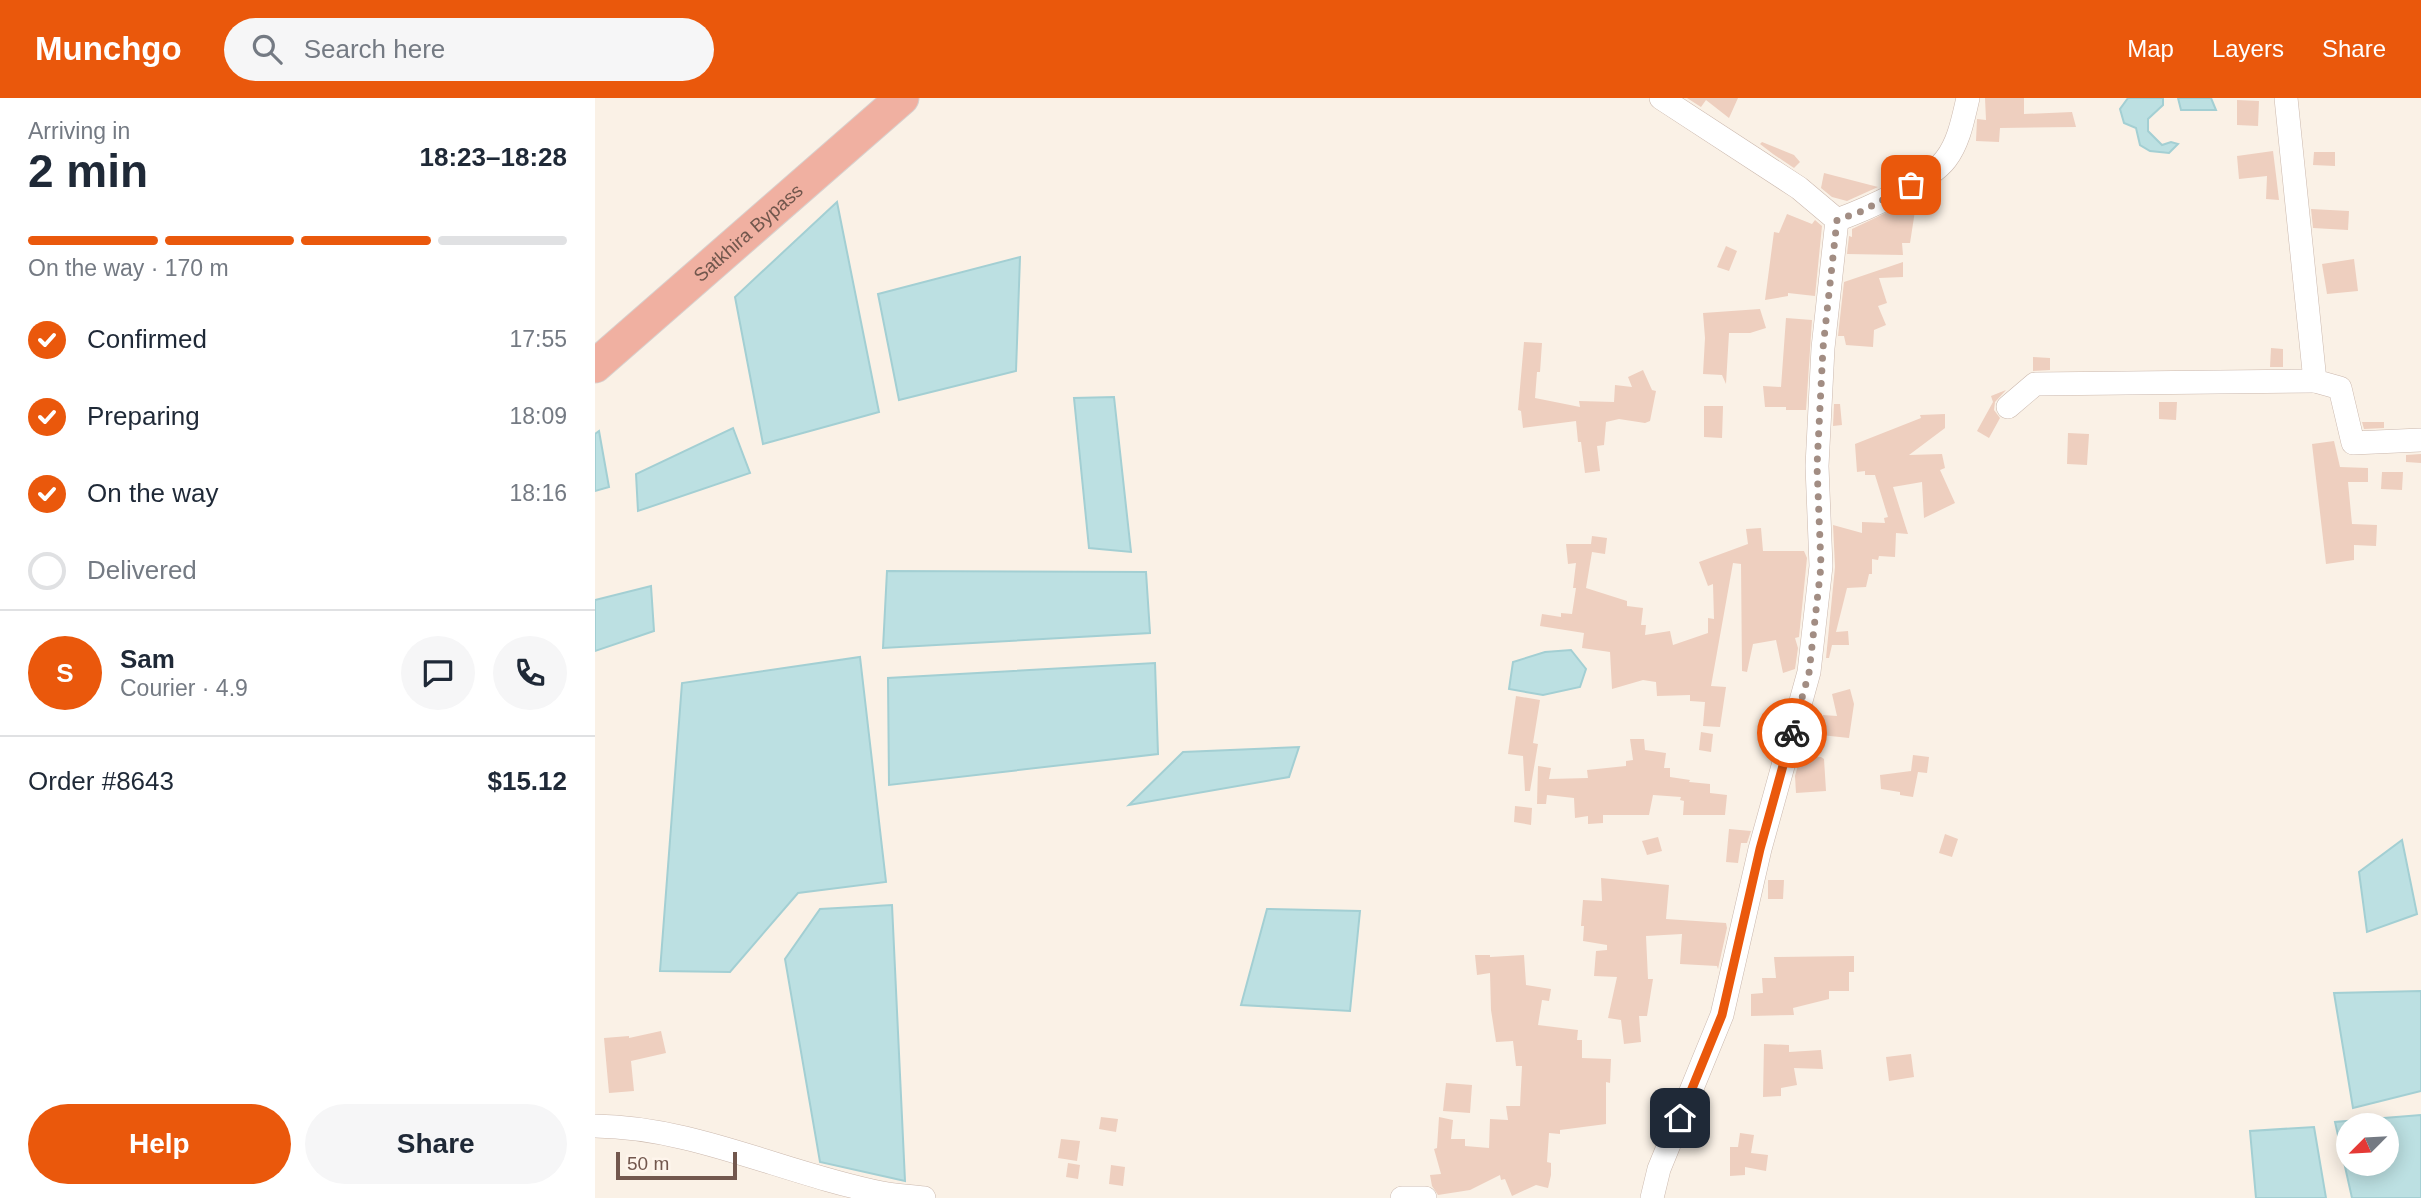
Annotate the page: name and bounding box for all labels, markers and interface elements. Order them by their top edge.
search box [224,18,714,81]
text: Munchgo [35,30,182,67]
icon: search [248,30,286,68]
text: Search here [304,34,445,64]
text: Map [2127,35,2174,62]
text: Layers [2212,35,2284,62]
text: Share [2322,35,2386,62]
text: Arriving in [28,118,130,144]
text: 18:23–18:28 [420,142,567,172]
text: 2 min [28,145,148,197]
pin [1881,155,1941,215]
icon: bag [1892,166,1930,204]
street label: Satkhira Bypass [690,180,807,286]
text: On the way · 170 m [28,255,229,281]
icon: check [28,321,66,359]
text: Confirmed [87,324,207,354]
text: 17:55 [509,326,567,352]
icon: check [28,398,66,436]
text: Preparing [87,401,200,431]
text: 18:09 [509,403,567,429]
icon: check [28,475,66,513]
text: On the way [87,478,219,508]
text: 18:16 [509,480,567,506]
text: Delivered [87,555,197,585]
button: chat [401,636,475,710]
button: phone [493,636,567,710]
text: Sam [120,644,175,674]
text: S [56,658,74,688]
text: Courier · 4.9 [120,675,248,701]
courier [1757,698,1827,768]
icon: bike [1773,714,1811,752]
text: Order #8643 [28,766,174,796]
text: $15.12 [487,766,567,796]
pin [1650,1088,1710,1148]
icon: home [1661,1099,1699,1137]
button: Help [28,1104,291,1184]
button: Share [305,1104,567,1184]
north arrow [2336,1113,2399,1176]
map controls [2336,1113,2399,1176]
scale bar [616,1149,737,1181]
text: 50 m [627,1153,669,1174]

